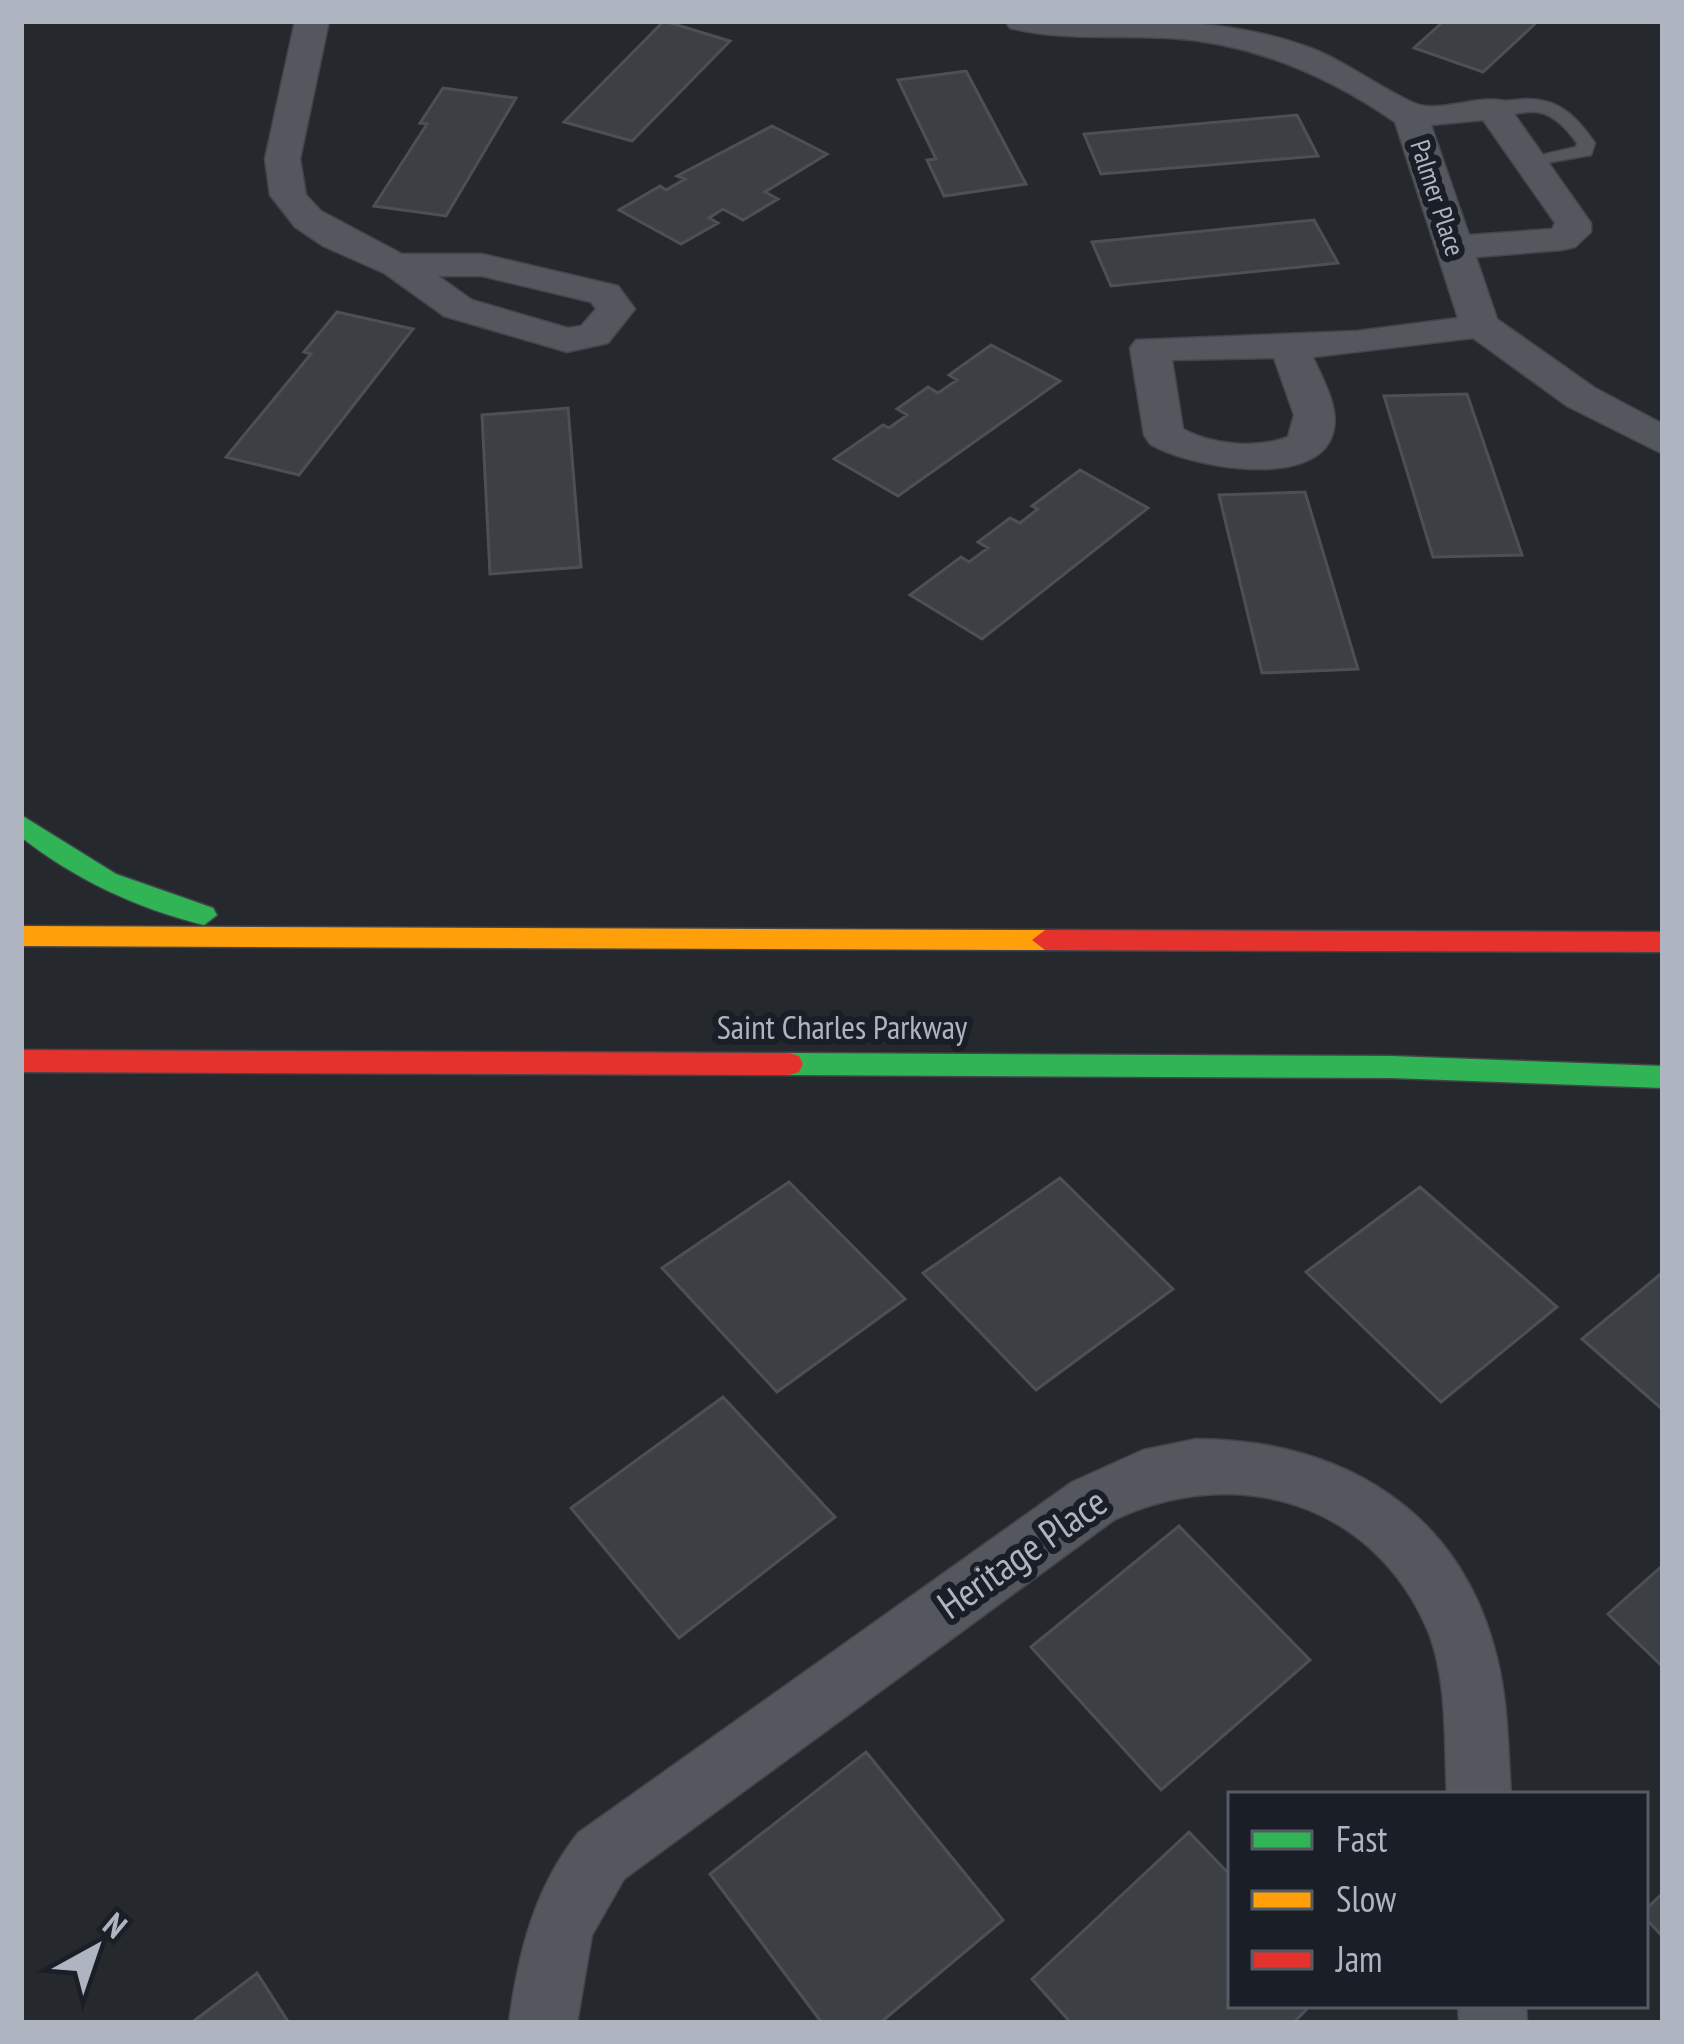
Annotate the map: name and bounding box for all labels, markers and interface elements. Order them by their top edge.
street label: Palmer Place [1403,135,1473,260]
street label: Saint Charles Parkway [717,1005,968,1048]
street label: Heritage Place [927,1476,1116,1629]
legend [1228,1792,1648,2008]
text: Fast [1336,1815,1387,1862]
text: Slow [1336,1875,1397,1922]
north arrow [36,1888,156,2008]
text: N [95,1902,136,1947]
text: Jam [1335,1935,1383,1982]

